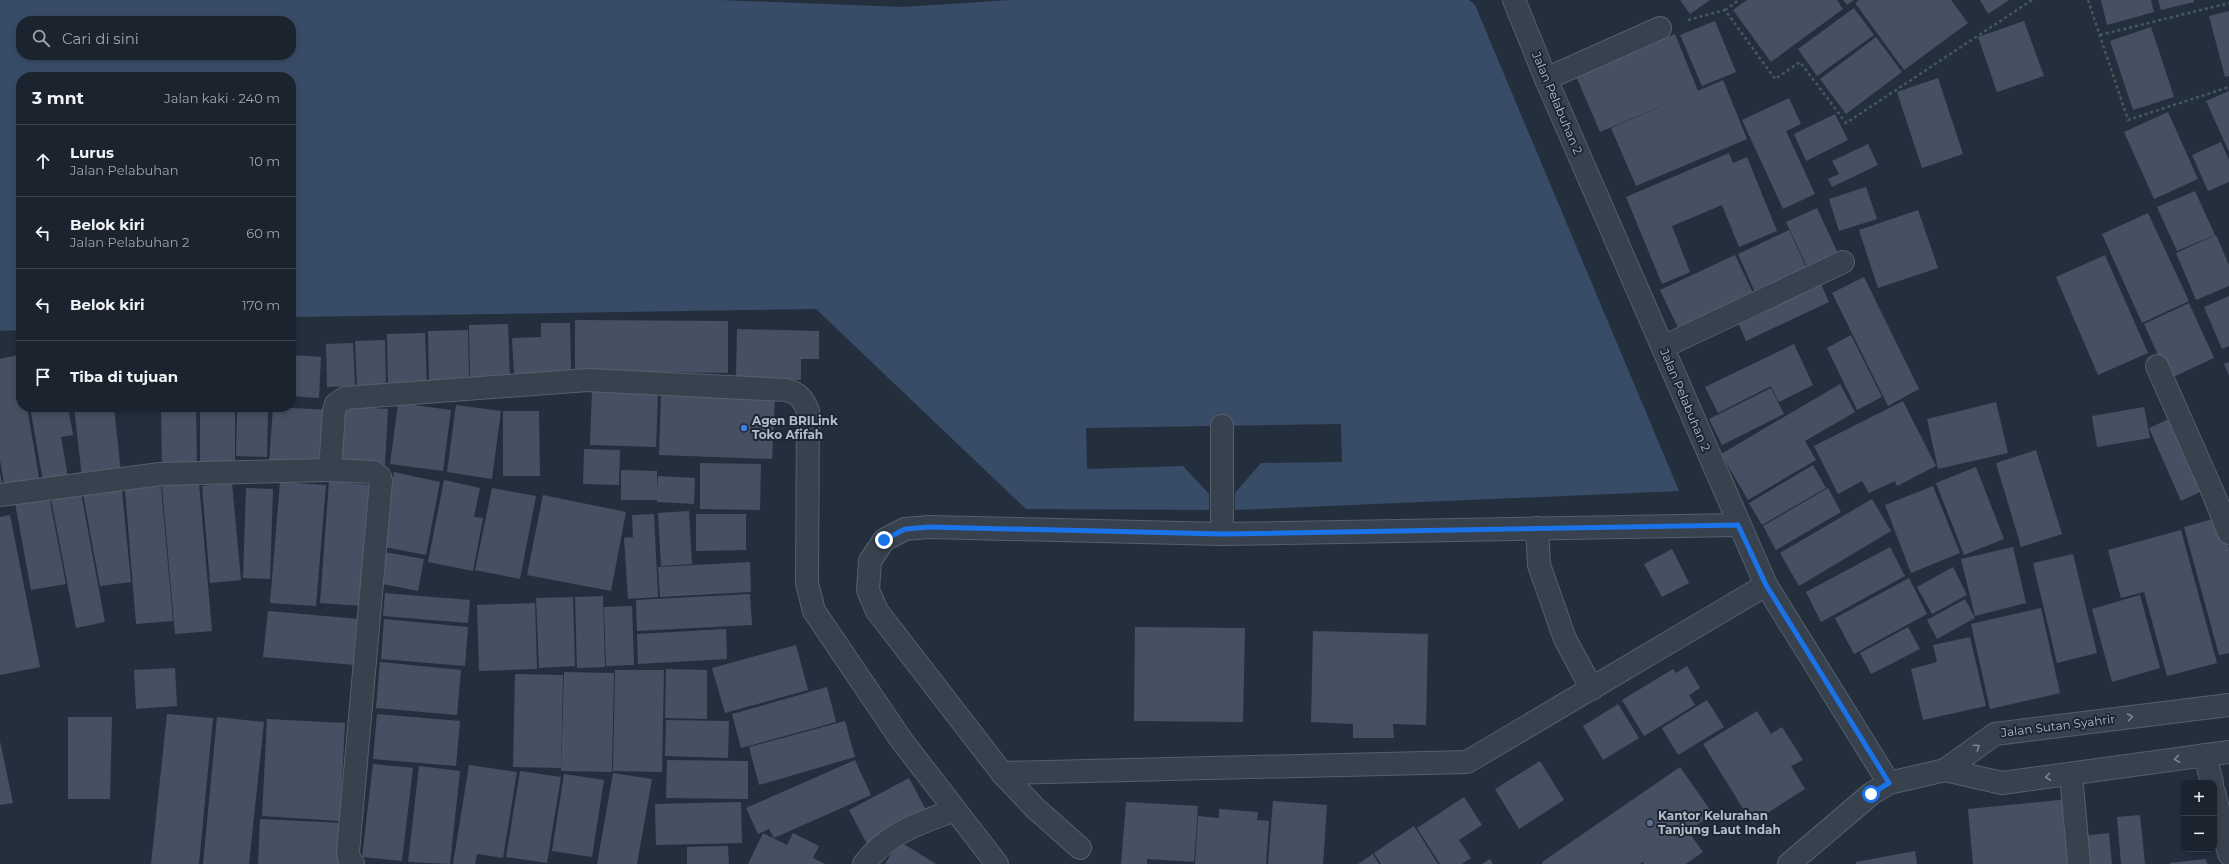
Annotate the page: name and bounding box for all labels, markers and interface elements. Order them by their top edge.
search box [16,16,296,60]
icon: search [30,27,52,49]
text: Cari di sini [62,29,139,48]
street label: Jalan Pelabuhan 2 [1529,48,1586,157]
text: 3 mnt [32,88,84,108]
text: Jalan kaki · 240 m [164,90,280,106]
text: Lurus [70,143,114,162]
icon: ahead [32,150,54,172]
text: 10 m [250,153,280,169]
text: Jalan Pelabuhan [70,162,179,178]
text: Belok kiri [70,215,145,234]
icon: left [32,222,54,244]
text: 60 m [246,225,280,241]
text: Jalan Pelabuhan 2 [70,234,189,250]
icon: left [32,294,54,316]
text: Belok kiri [70,295,145,314]
text: 170 m [242,297,280,313]
street label: Jalan Pelabuhan 2 [1657,345,1714,454]
icon: arrive [32,366,54,388]
text: Tiba di tujuan [70,367,178,386]
place label: Agen BRILink Toko Afifah [751,413,838,442]
marker: Agen BRILink Toko Afifah [739,423,749,433]
route end [875,531,893,549]
street label: Jalan Sutan Syahrir [1999,711,2116,740]
one-way arrow [2126,713,2133,722]
one-way arrow [1972,745,1979,752]
one-way arrow [2173,754,2180,763]
one-way arrow [2045,772,2051,781]
map controls [2181,780,2217,852]
button: + [2181,780,2217,816]
route start [1862,785,1880,803]
place label: Kantor Kelurahan Tanjung Laut Indah [1658,808,1781,837]
button: − [2181,816,2217,852]
marker: Kantor Kelurahan Tanjung Laut Indah [1645,818,1655,828]

